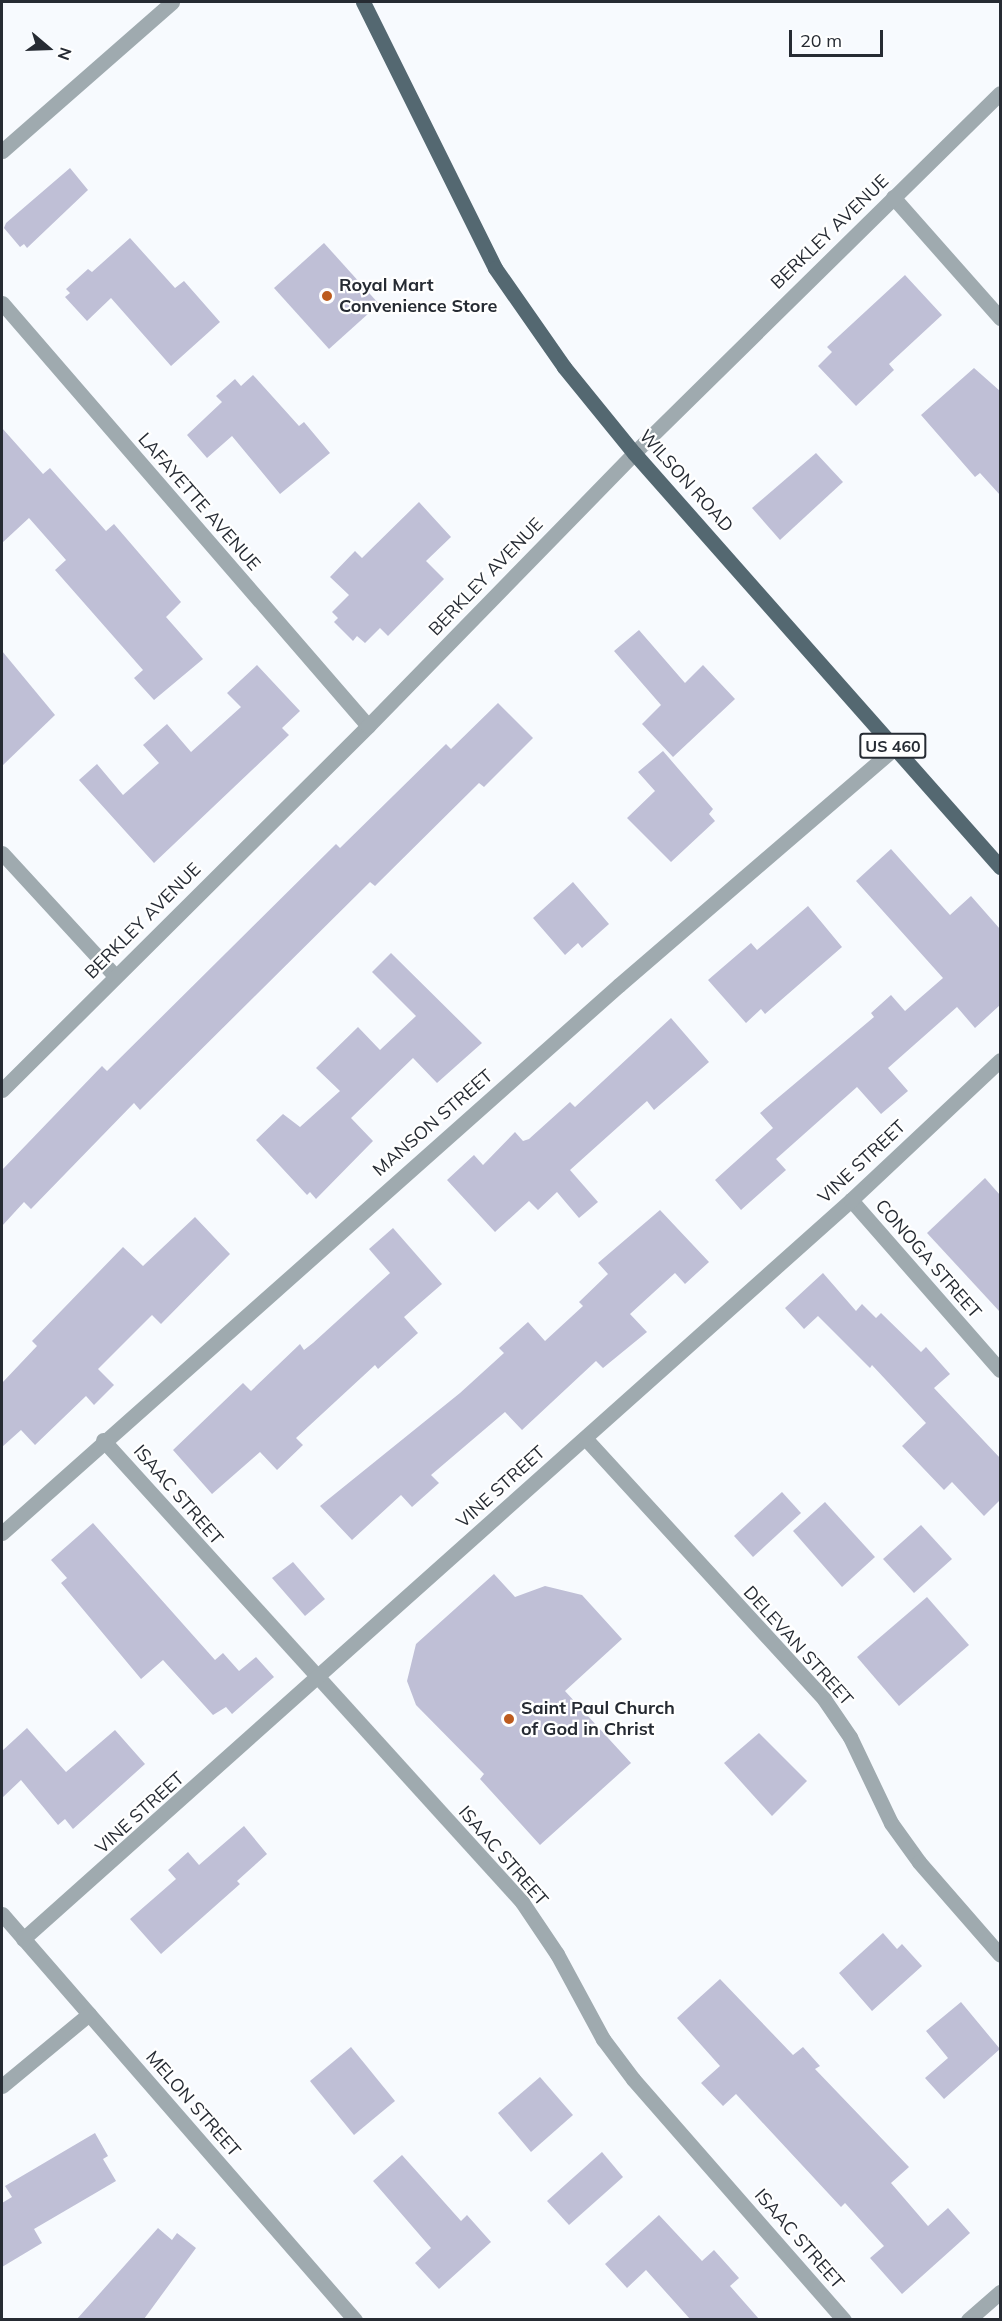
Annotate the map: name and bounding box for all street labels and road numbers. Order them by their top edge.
street label: BERKLEY AVENUE [767,170,893,294]
street label: WILSON ROAD [634,425,738,537]
street label: LAFAYETTE AVENUE [133,429,265,575]
street label: BERKLEY AVENUE [424,514,548,640]
road number: US 460 [858,733,928,759]
street label: BERKLEY AVENUE [81,859,205,983]
street label: MANSON STREET [369,1065,497,1181]
street label: VINE STREET [814,1116,910,1208]
street label: CONOGA STREET [871,1195,985,1323]
street label: ISAAC STREET [129,1441,227,1549]
street label: VINE STREET [452,1441,550,1533]
street label: DELEVAN STREET [739,1582,857,1710]
street label: VINE STREET [91,1767,189,1859]
street label: ISAAC STREET [454,1802,552,1910]
street label: MELON STREET [141,2047,245,2161]
street label: ISAAC STREET [750,2185,848,2293]

